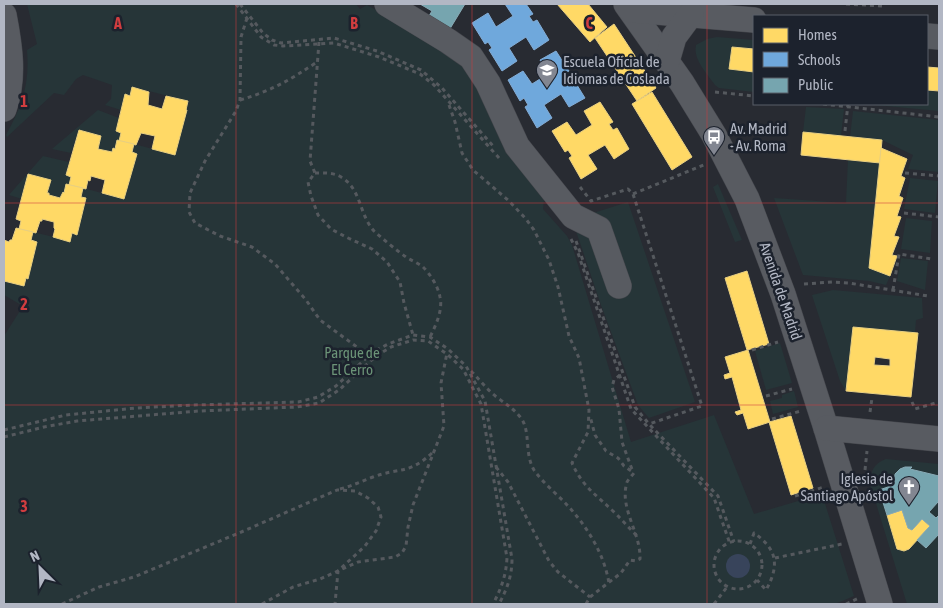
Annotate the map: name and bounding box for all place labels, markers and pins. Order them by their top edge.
place label: Escuela Oficial de Idiomas de Coslada [563,53,670,87]
school or university icon: Escuela Oficial de Idiomas de Coslada [535,58,559,89]
place label: Av. Madrid - Av. Roma [730,120,787,154]
bus stop icon: Av. Madrid - Av. Roma [702,125,726,156]
place label: Iglesia de Santiago Apóstol [800,470,893,504]
church icon: Iglesia de Santiago Apóstol [897,475,921,506]

